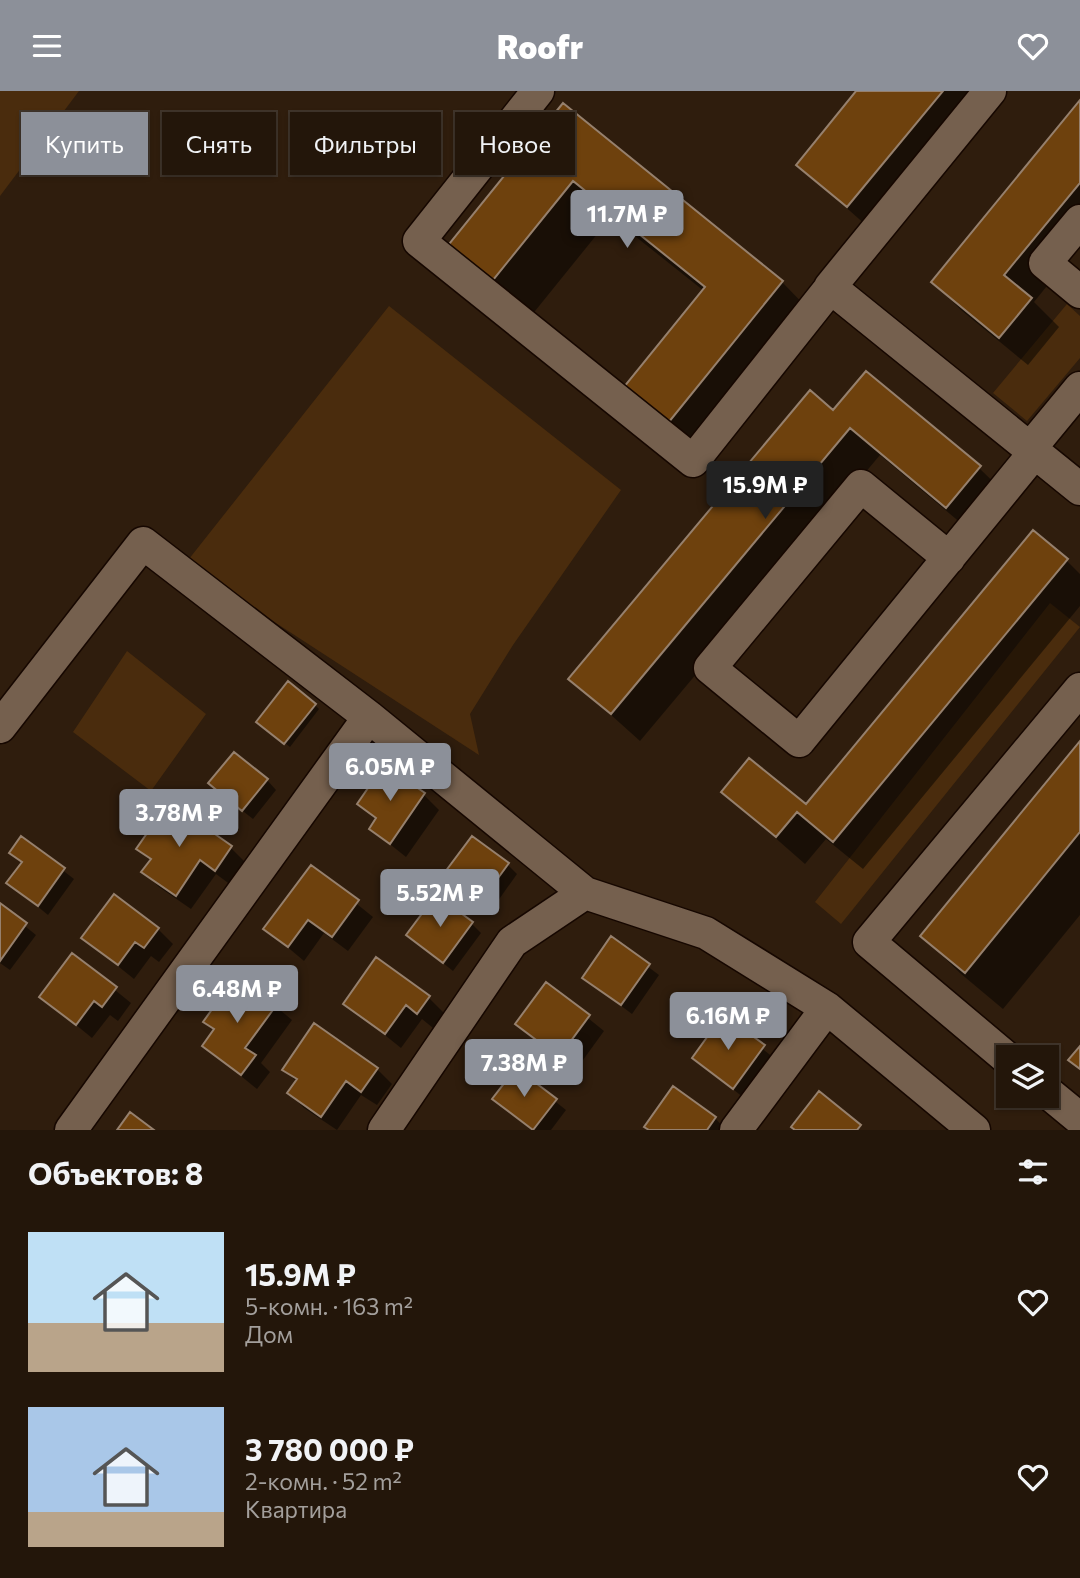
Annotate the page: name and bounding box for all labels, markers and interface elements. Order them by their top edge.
text: Roofr [497,26,583,66]
icon: menu [28,27,66,65]
icon: heart [1014,27,1052,65]
chip: Купить [21,112,148,175]
chip: Снять [162,112,276,175]
chip: Фильтры [290,112,441,175]
chip: Новое [455,112,575,175]
pin: 11.7M ₽ [562,191,692,250]
text: 11.7M ₽ [586,199,668,227]
pin: 15.9M ₽ [700,461,830,521]
text: 15.9M ₽ [722,470,808,498]
pin: 6.05M ₽ [325,743,455,803]
text: 6.05M ₽ [345,752,435,780]
pin: 3.78M ₽ [114,789,244,849]
text: 3.78M ₽ [135,798,223,826]
pin: 5.52M ₽ [375,869,505,929]
text: 5.52M ₽ [396,878,484,906]
pin: 6.48M ₽ [172,965,302,1025]
text: 6.48M ₽ [192,974,282,1002]
pin: 6.16M ₽ [663,993,793,1052]
text: 6.16M ₽ [686,1001,770,1029]
pin: 7.38M ₽ [459,1039,589,1099]
map controls [996,1045,1059,1108]
button: layers [996,1045,1059,1108]
text: 7.38M ₽ [481,1048,567,1076]
icon: filters [1014,1153,1052,1191]
text: Объектов: 8 [28,1154,203,1191]
text: 15.9M ₽ [245,1255,356,1292]
icon: home [84,1260,168,1344]
icon: heart [1014,1283,1052,1321]
text: 5-комн. · 163 m² [245,1292,413,1320]
text: Дом [245,1320,293,1348]
text: 3 780 000 ₽ [245,1430,414,1467]
icon: home [84,1435,168,1519]
icon: heart [1014,1458,1052,1496]
text: 2-комн. · 52 m² [245,1467,402,1495]
text: Квартира [245,1495,347,1523]

